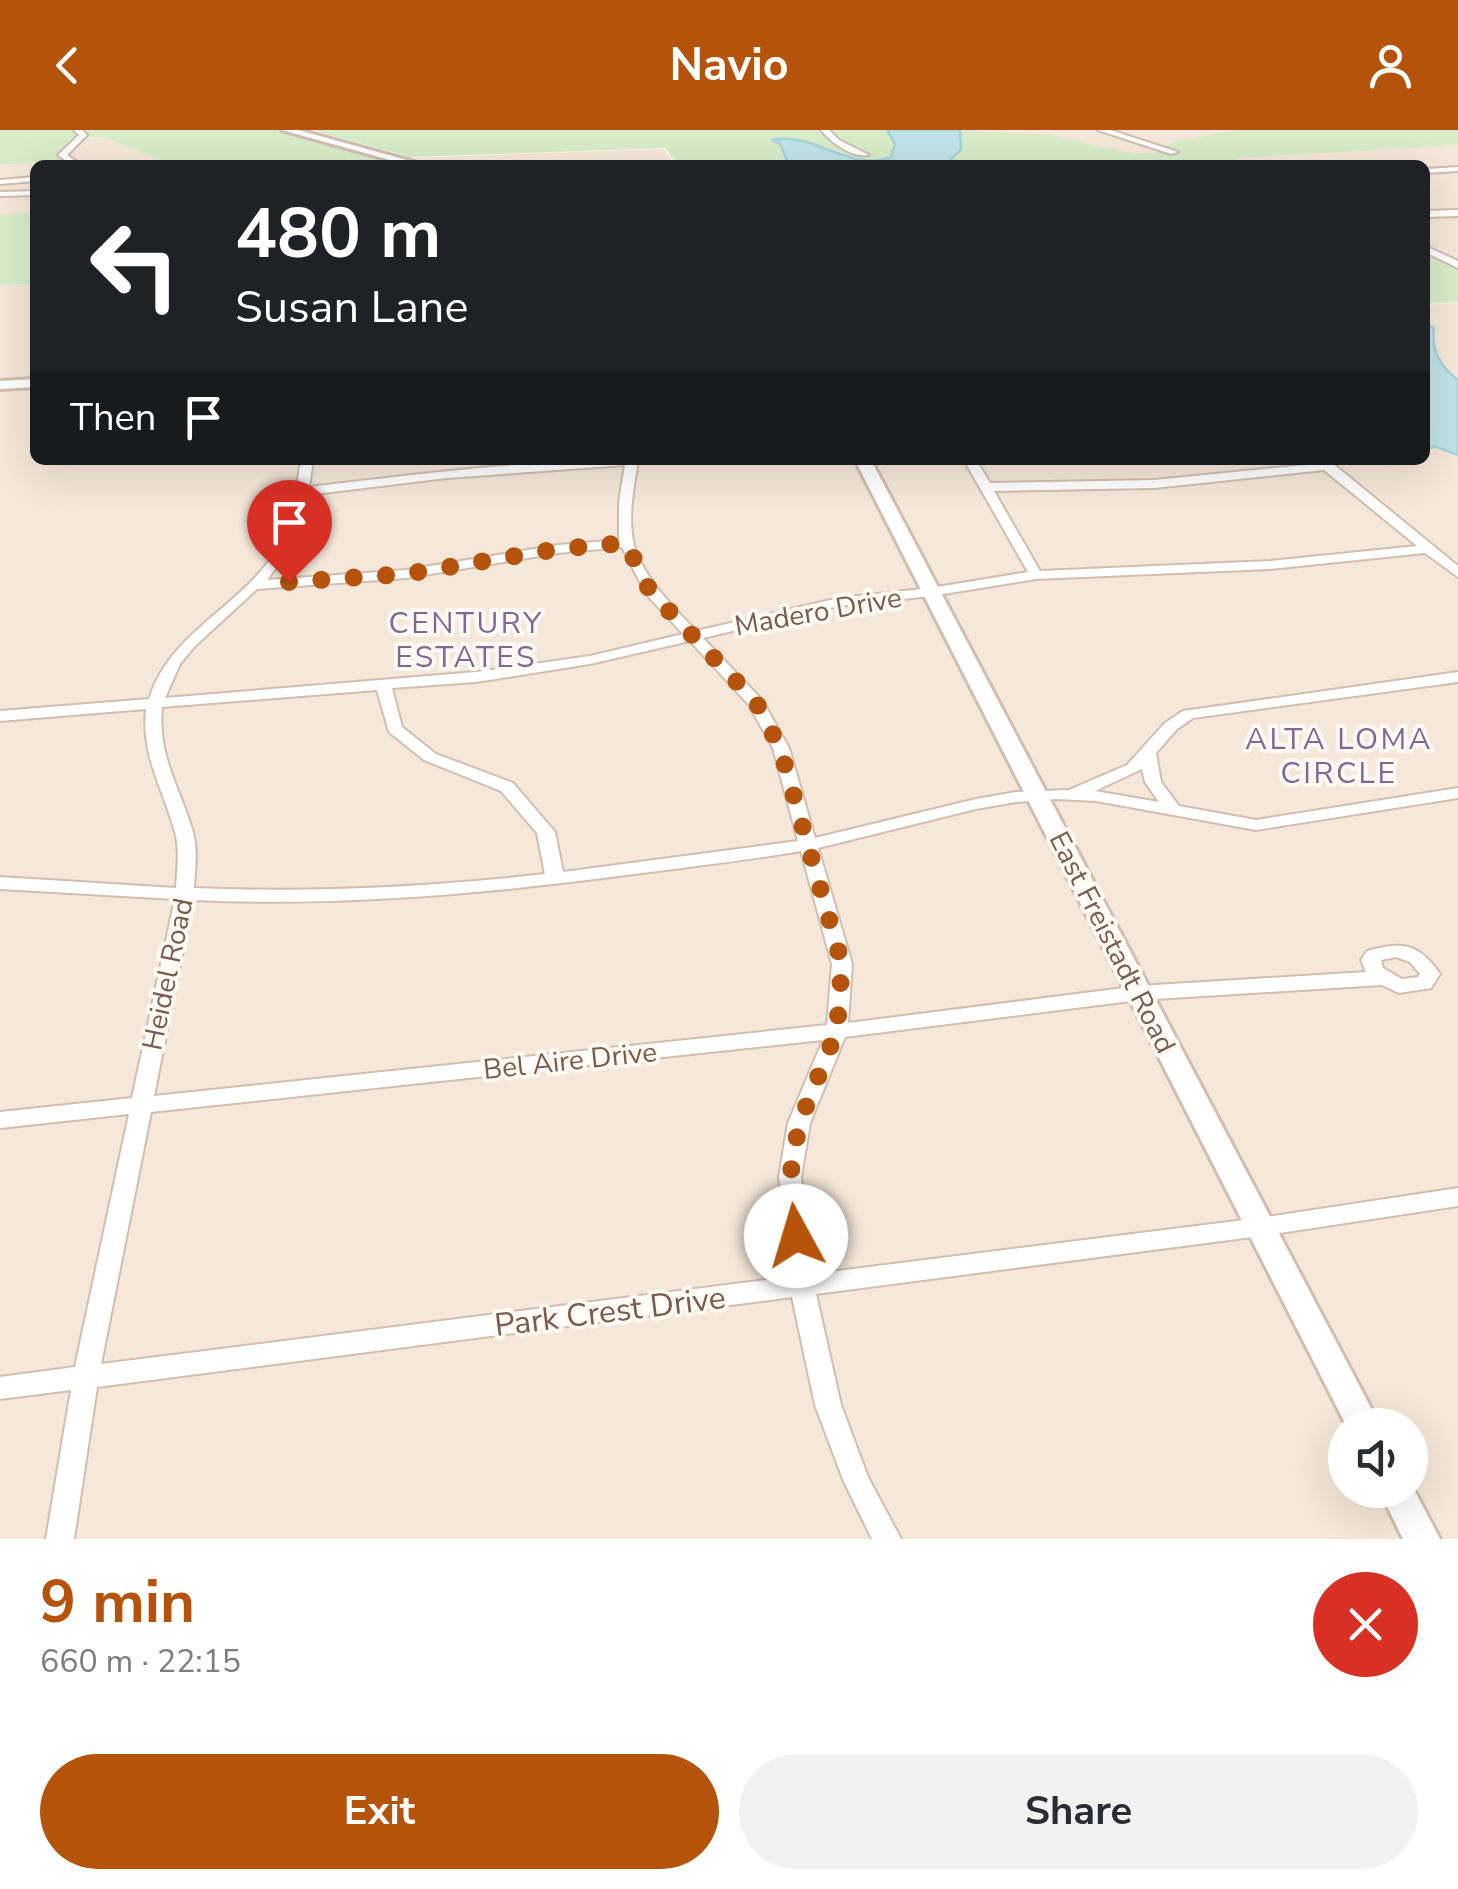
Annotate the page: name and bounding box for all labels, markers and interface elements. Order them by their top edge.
text: Navio [669,35,789,96]
icon: back [40,38,95,93]
icon: person [1363,38,1418,93]
text: 480 m [235,186,441,282]
icon: left [70,200,200,330]
text: Susan Lane [235,277,468,338]
icon: arrive [176,390,231,445]
text: Then [70,392,156,443]
pin [247,480,332,583]
icon: arrive [262,495,317,550]
street label: Madero Drive [732,579,905,645]
district label: CENTURY ESTATES [388,603,544,678]
district label: ALTA LOMA CIRCLE [1245,719,1433,794]
street label: East Freistadt Road [1040,825,1184,1060]
street label: Heidel Road [133,895,203,1054]
street label: Bel Aire Drive [481,1033,659,1089]
position arrow [744,1184,848,1288]
street label: Park Crest Drive [492,1276,728,1347]
map controls [1328,1408,1428,1508]
button: sound [1328,1408,1428,1508]
text: 9 min [40,1561,195,1643]
button: close [1313,1572,1418,1677]
text: 660 m · 22:15 [40,1640,241,1683]
button: Exit [40,1754,719,1869]
button: Share [739,1754,1418,1869]

